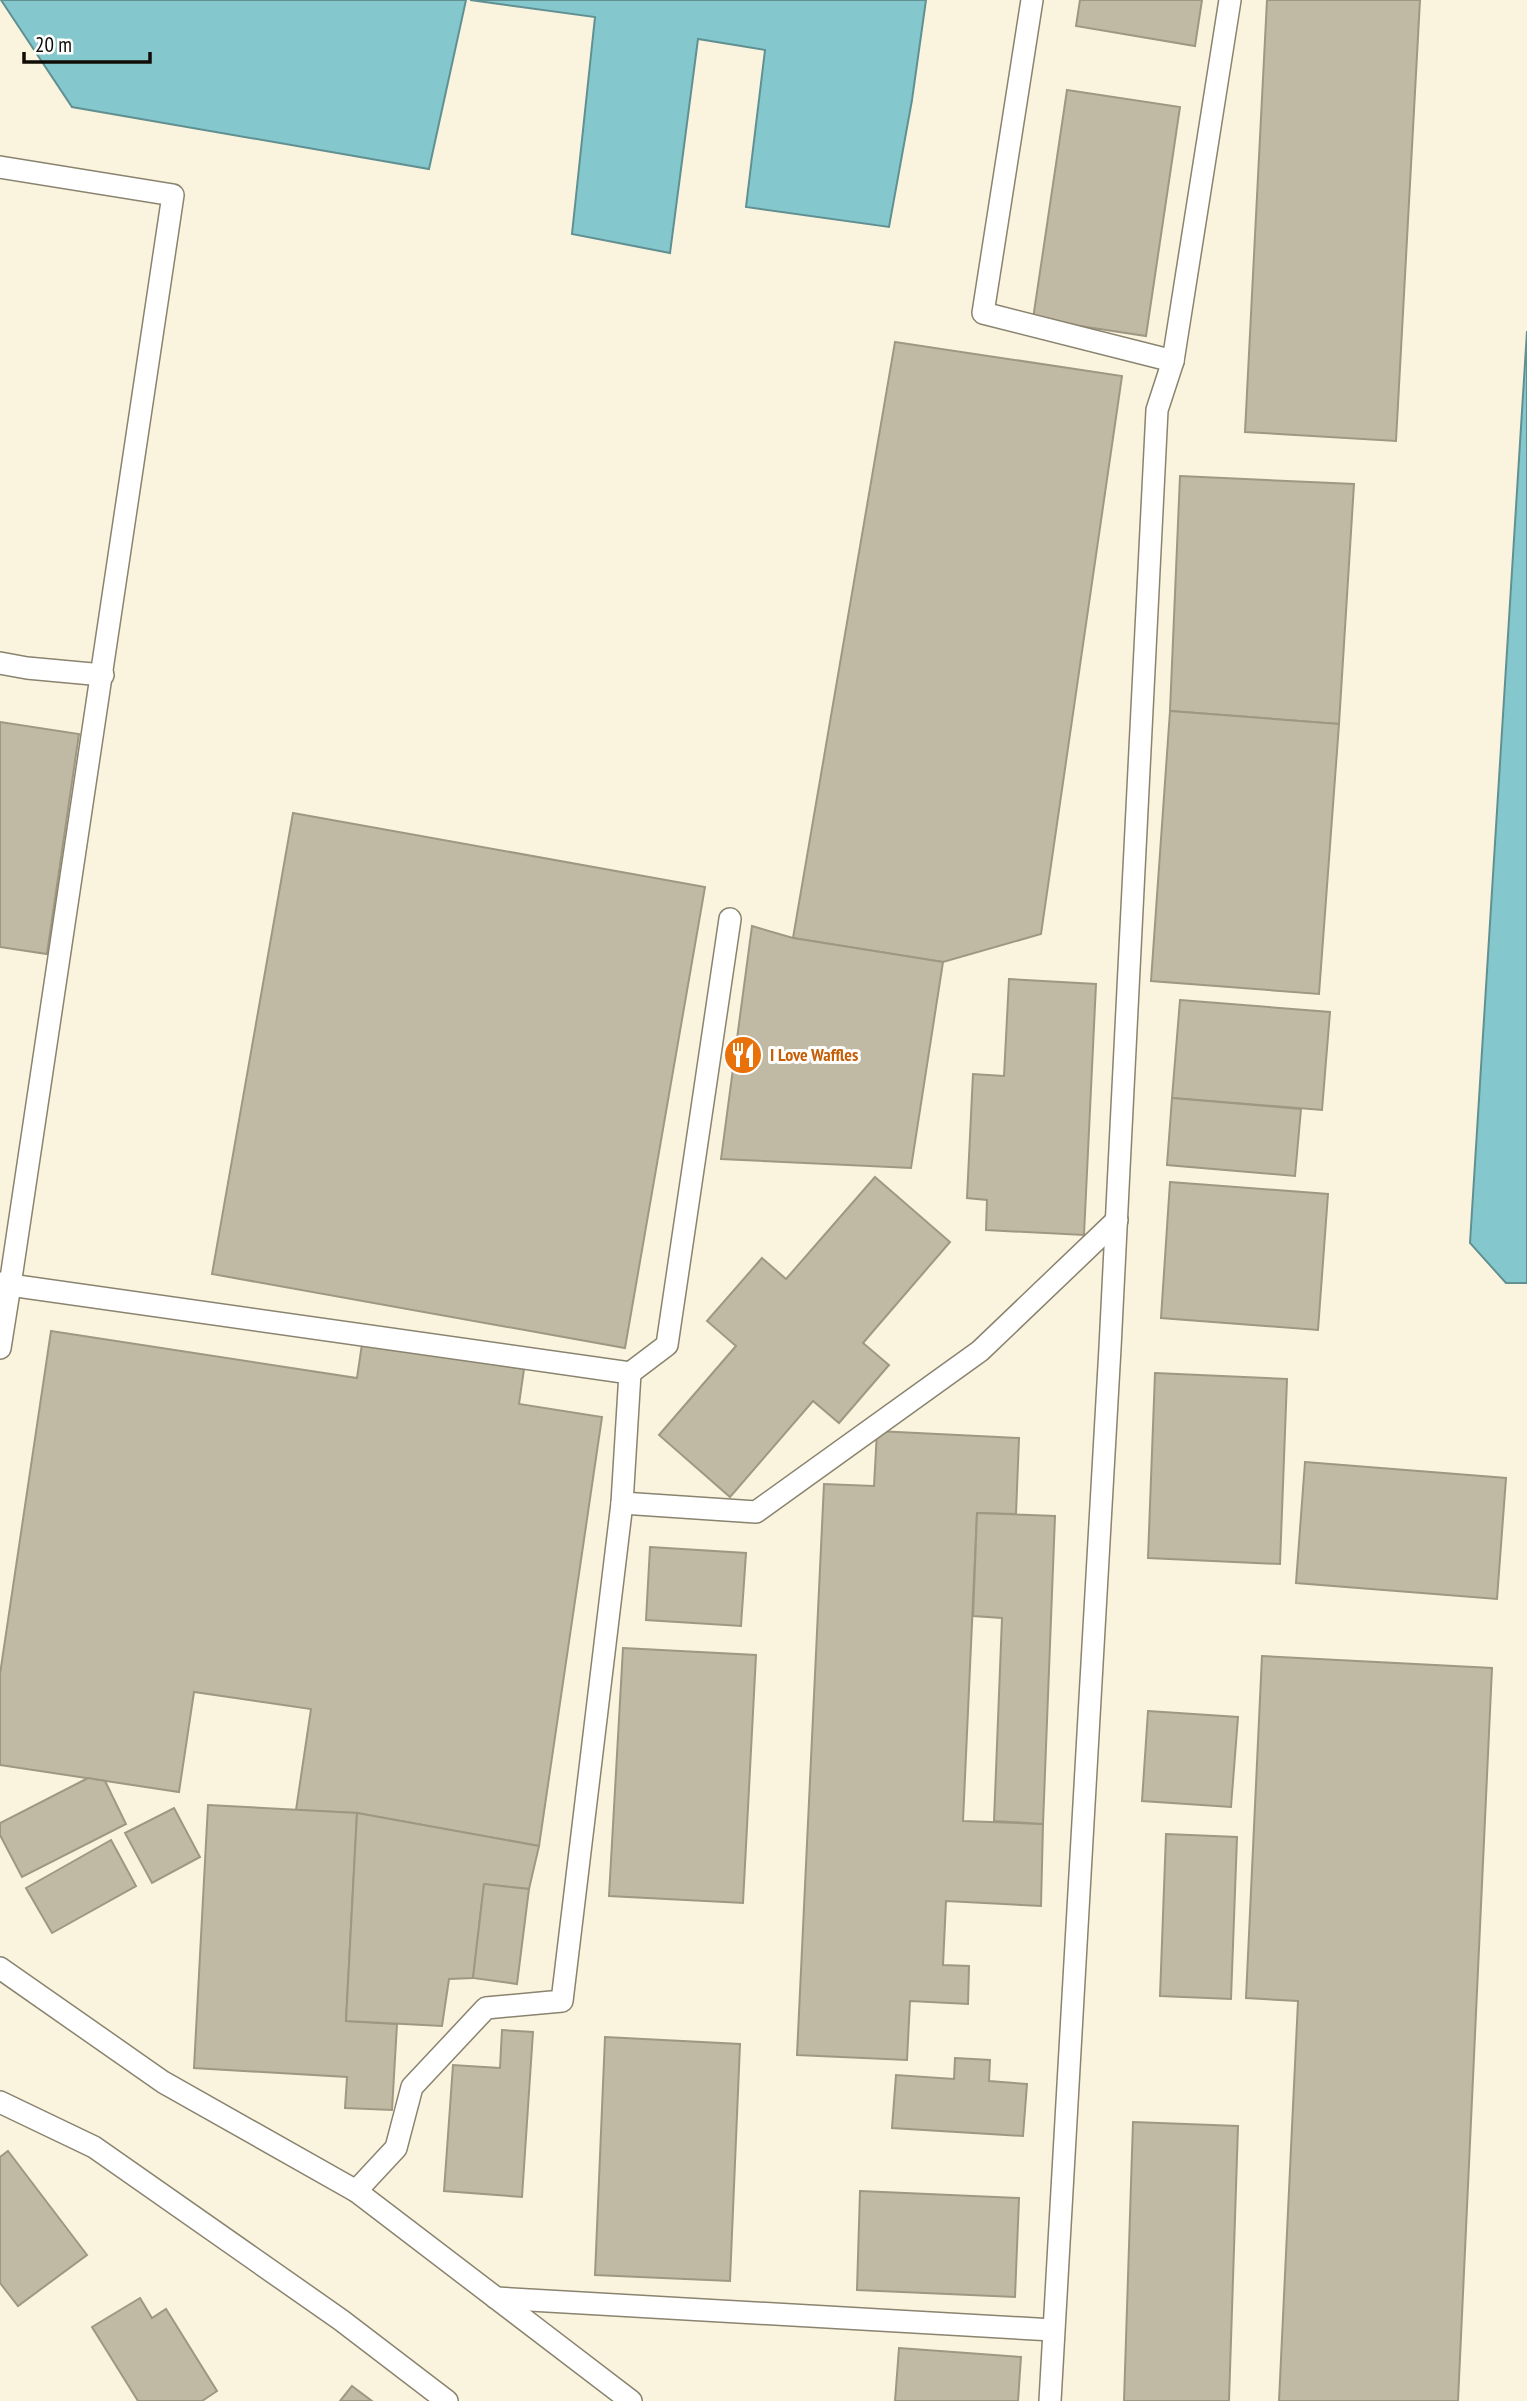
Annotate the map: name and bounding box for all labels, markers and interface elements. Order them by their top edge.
scale bar [24,21,150,65]
text: 20 m [35,31,72,58]
restaurant icon: I Love Waffles [722,1034,764,1076]
place label: I Love Waffles [770,1043,858,1066]

